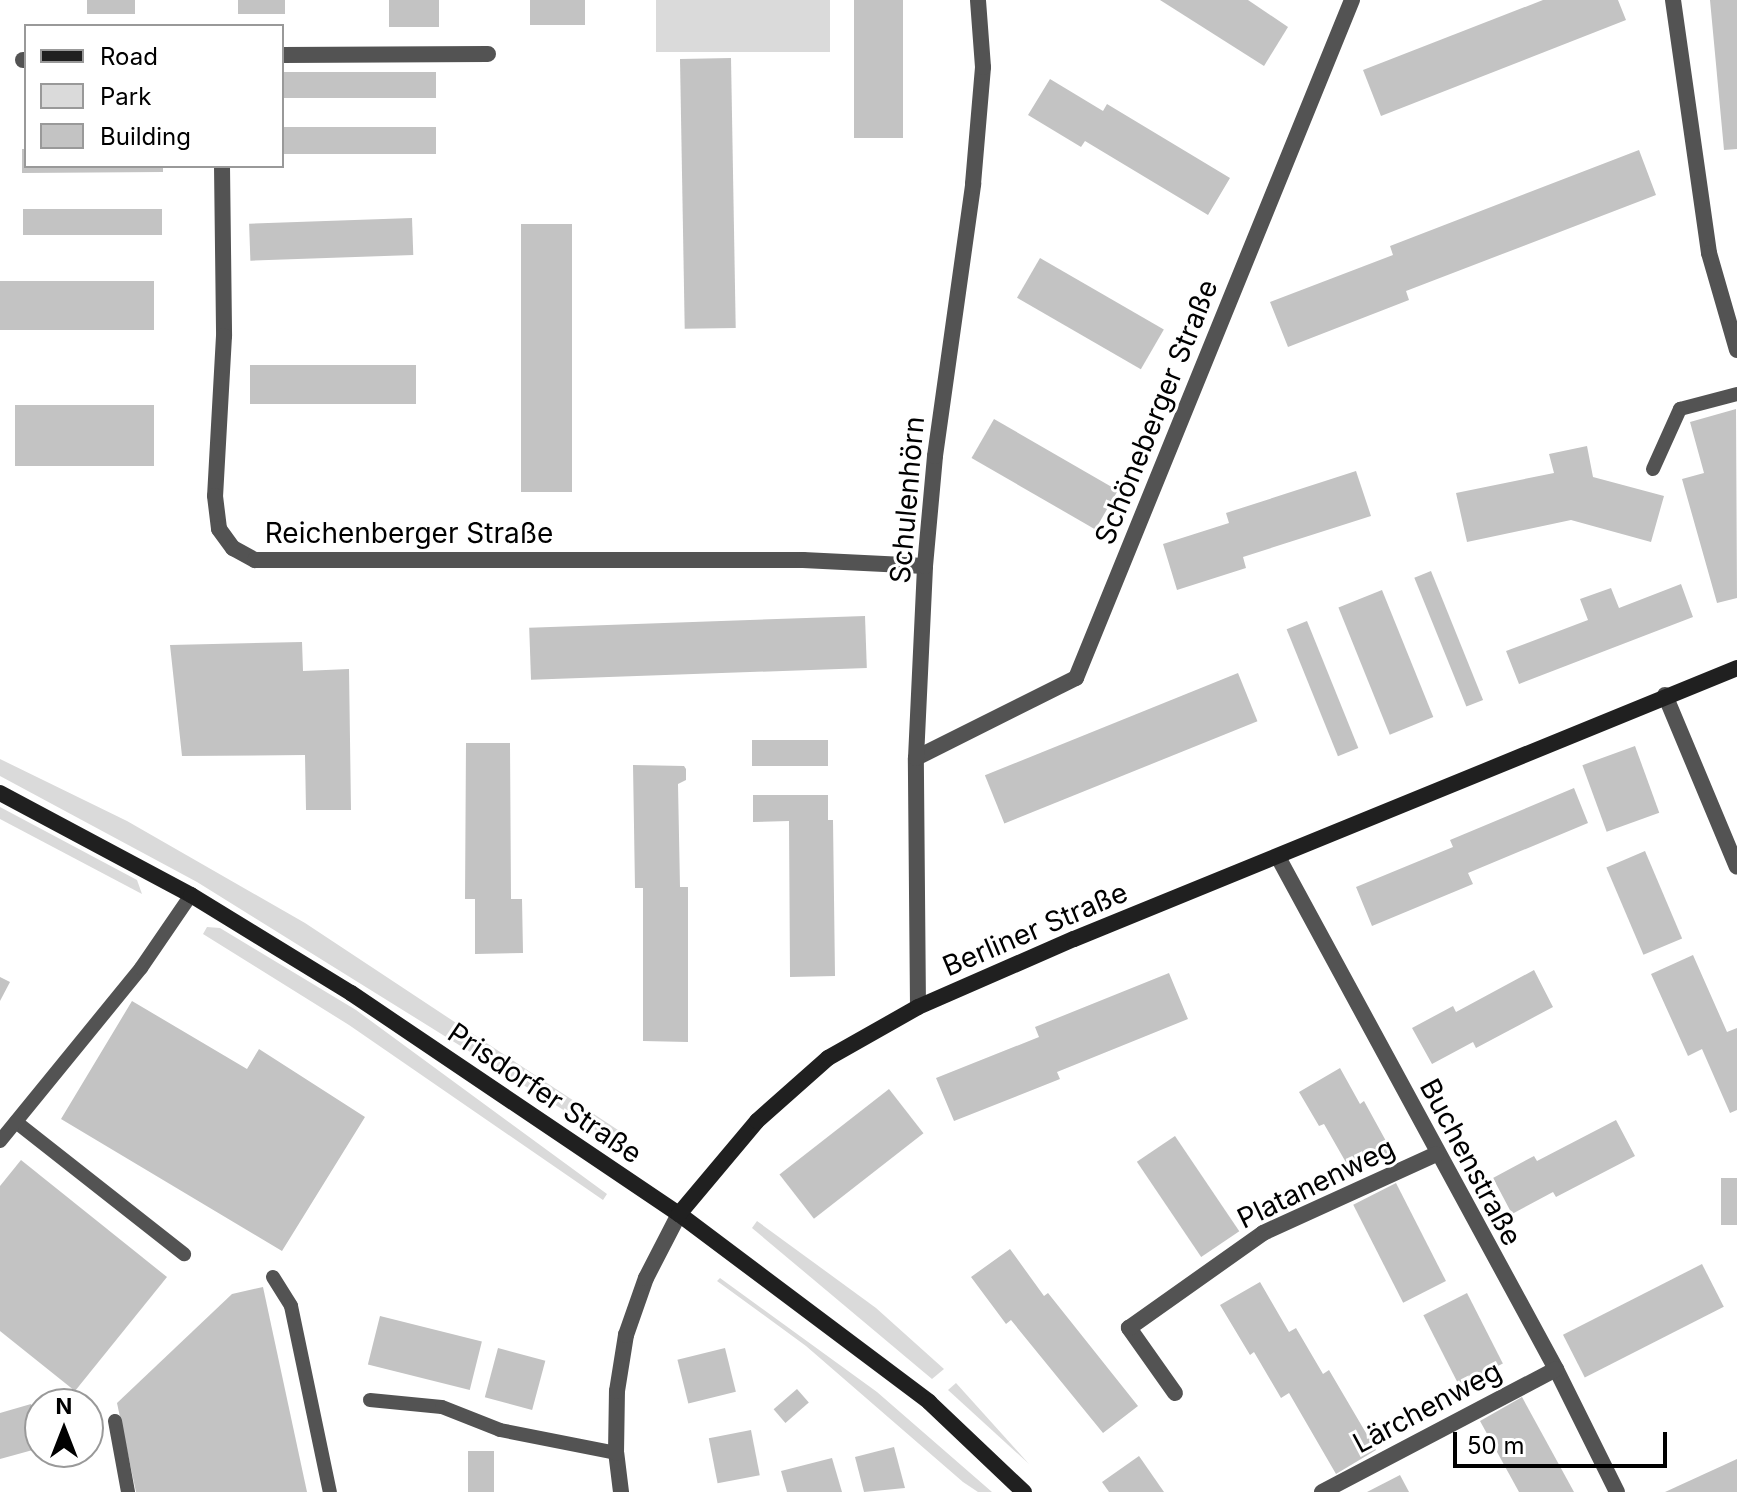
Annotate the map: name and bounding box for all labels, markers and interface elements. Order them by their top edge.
legend [24,24,284,168]
text: Road [100,42,158,71]
text: Park [100,82,151,111]
text: Building [100,122,191,151]
street label: Schöneberger Straße [1087,275,1225,549]
street label: Schulenhörn [883,415,931,585]
street label: Reichenberger Straße [265,516,553,550]
street label: Berliner Straße [938,875,1132,983]
street label: Prisdorfer Straße [442,1016,648,1170]
street label: Buchenstraße [1413,1073,1529,1251]
street label: Platanenweg [1232,1130,1400,1236]
street label: Lärchenweg [1347,1354,1507,1460]
north arrow [24,1388,104,1468]
text: N [56,1393,72,1419]
scale bar [1457,1416,1671,1466]
text: 50 m [1467,1431,1525,1460]

